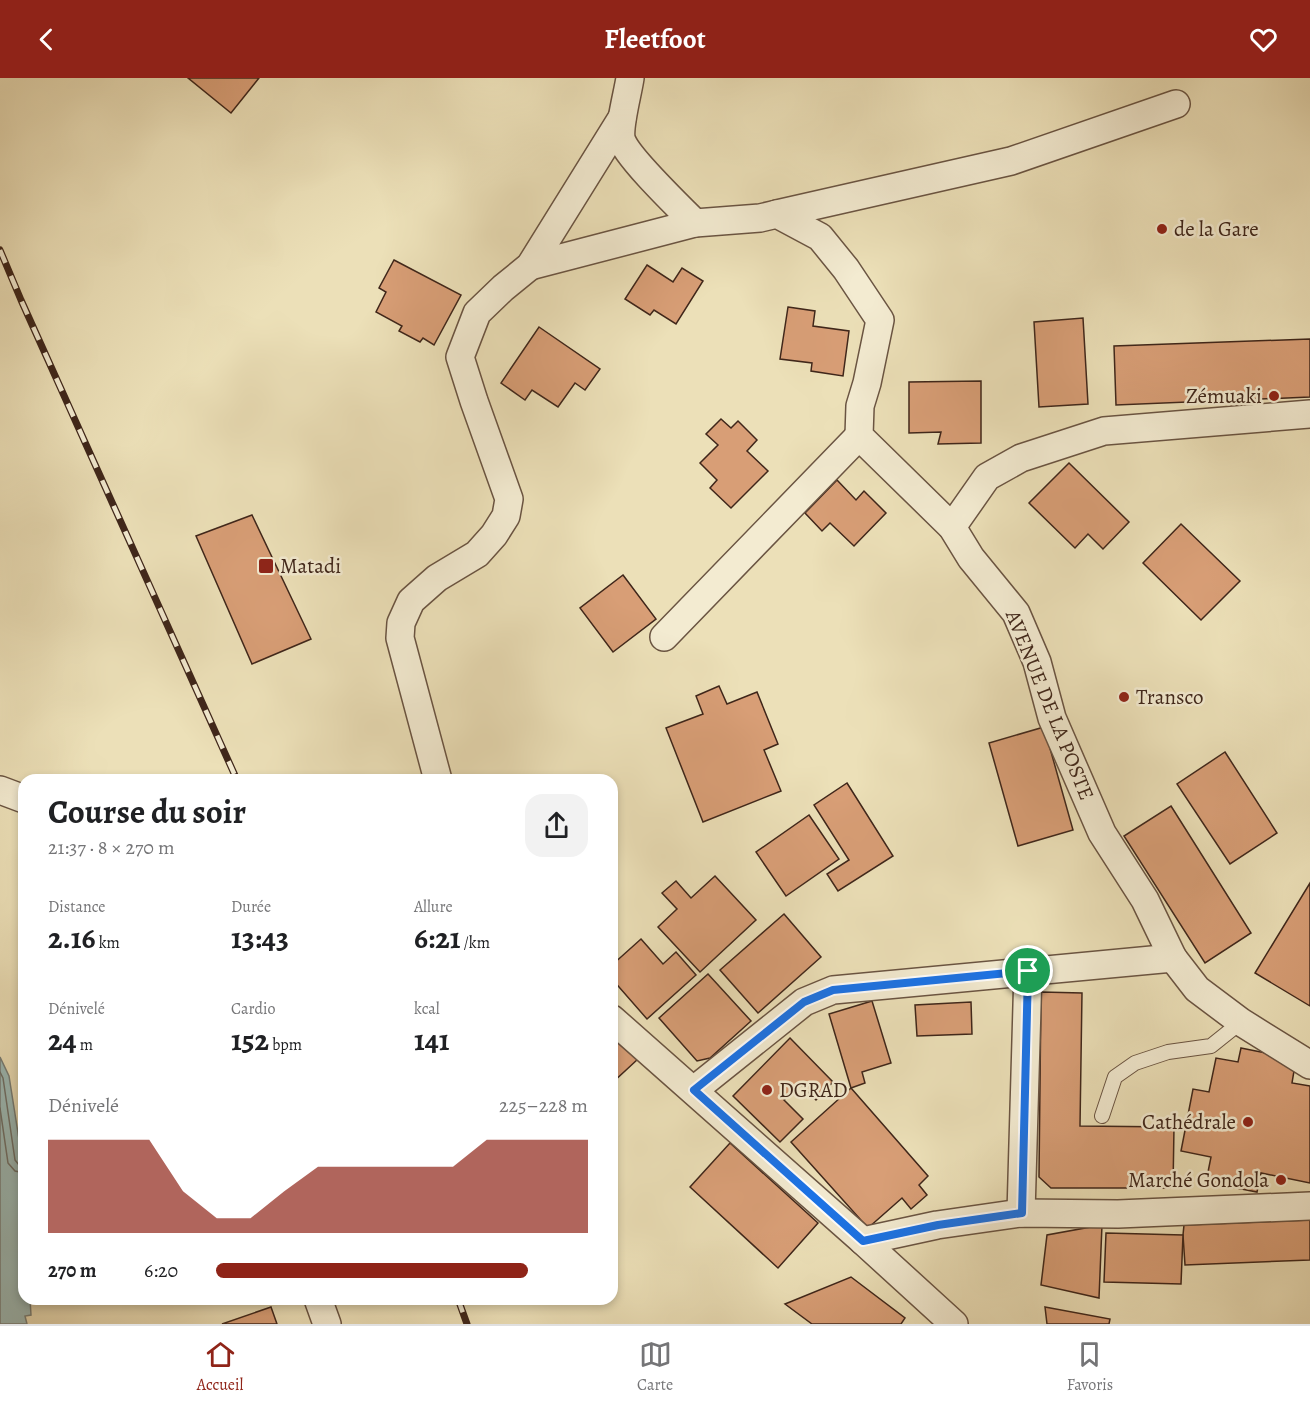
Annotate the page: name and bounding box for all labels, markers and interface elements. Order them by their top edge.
text: Fleetfoot [604,21,706,57]
icon: back [30,23,63,56]
icon: heart [1247,23,1280,56]
place label: de la Gare [1174,215,1259,243]
marker: de la Gare [1155,222,1169,236]
place label: Zémuaki [1186,382,1262,410]
marker: Zémuaki [1267,389,1281,403]
place label: Matadi [280,552,341,580]
marker: Matadi [257,557,275,575]
street label: AVENUE DE LA POSTE [999,605,1101,804]
place label: Transco [1136,683,1203,711]
marker: Transco [1117,690,1131,704]
text: Course du soir [48,789,246,834]
button: share [525,794,588,857]
text: 21:37 · 8 × 270 m [48,834,175,861]
text: Distance [48,896,105,918]
text: Durée [231,896,271,918]
text: Allure [414,896,453,918]
text: 2.16 [48,918,96,958]
text: 13:43 [231,918,289,958]
text: 6:21 [414,918,460,958]
text: km [96,932,120,954]
text: /km [460,932,490,954]
pin [1002,945,1053,996]
icon: arrive [1011,954,1044,987]
text: Dénivelé [48,998,105,1020]
text: Cardio [231,998,276,1020]
text: kcal [414,998,440,1020]
text: 24 [48,1020,77,1060]
text: 152 [231,1020,269,1060]
text: 141 [414,1020,450,1060]
text: m [77,1034,93,1056]
text: bpm [269,1034,302,1056]
place label: DGRAD [779,1076,848,1104]
marker: DGRAD [760,1083,774,1097]
text: Dénivelé [48,1092,119,1119]
text: 225–228 m [499,1092,588,1119]
place label: Cathédrale [1142,1108,1236,1136]
marker: Cathédrale [1241,1115,1255,1129]
place label: Marché Gondola [1128,1166,1269,1194]
marker: Marché Gondola [1274,1173,1288,1187]
text: 270 m [48,1257,97,1284]
text: 6:20 [144,1257,178,1284]
tab: Accueil [197,1338,243,1396]
tab: Carte [637,1338,673,1396]
tab: Favoris [1067,1338,1113,1396]

